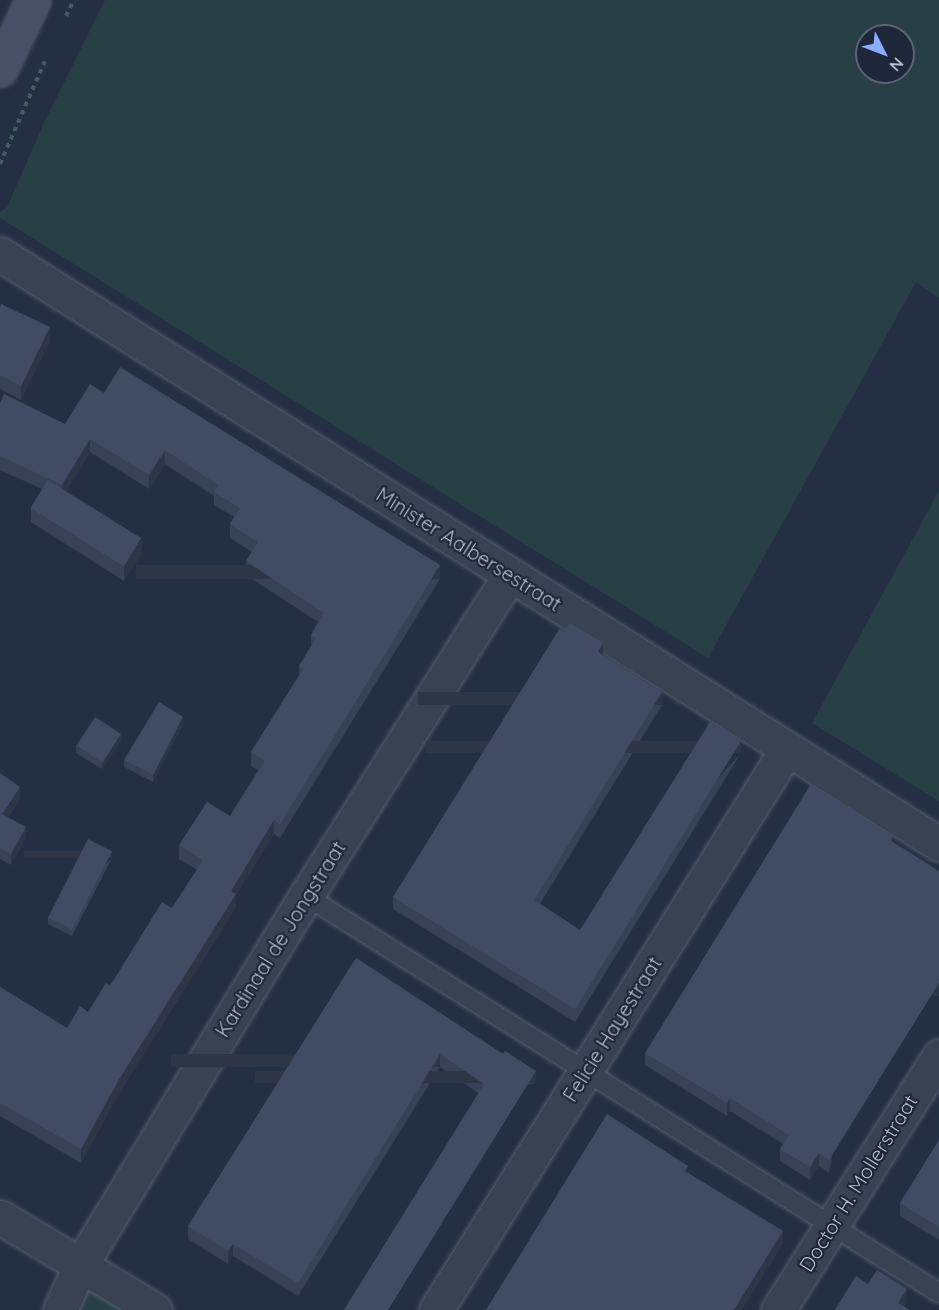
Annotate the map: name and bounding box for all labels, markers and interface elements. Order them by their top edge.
north arrow [855,24,915,84]
text: N [886,54,908,76]
street label: Minister Aalbersestraat [372,482,566,616]
street label: Kardinaal de Jongstraat [210,837,350,1041]
street label: Felicie Hayestraat [558,952,666,1106]
street label: Doctor H. Mollerstraat [794,1090,922,1276]

